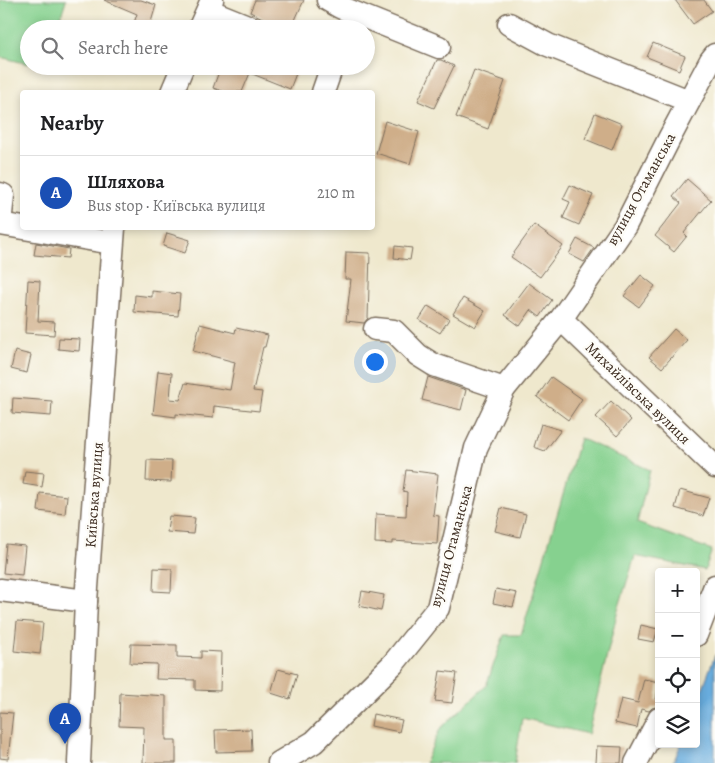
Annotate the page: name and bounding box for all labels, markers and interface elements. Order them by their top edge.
search box [20,20,375,75]
icon: search [38,34,66,62]
text: Search here [78,35,168,61]
text: Nearby [40,109,103,137]
street label: вулиця Отаманська [602,129,680,249]
text: Шляхова [87,169,164,195]
text: A [51,182,61,204]
text: 210 m [317,182,355,204]
text: Bus stop · Київська вулиця [87,195,265,217]
street label: Михайлівська вулиця [581,337,695,449]
your location [362,349,388,375]
street label: Київська вулиця [80,441,108,549]
street label: вулиця Отаманська [425,483,477,609]
map controls [655,568,700,748]
button: + [655,568,700,613]
button: − [655,613,700,658]
button: locate [655,658,700,703]
pin: A [49,703,81,744]
button: layers [655,703,700,748]

